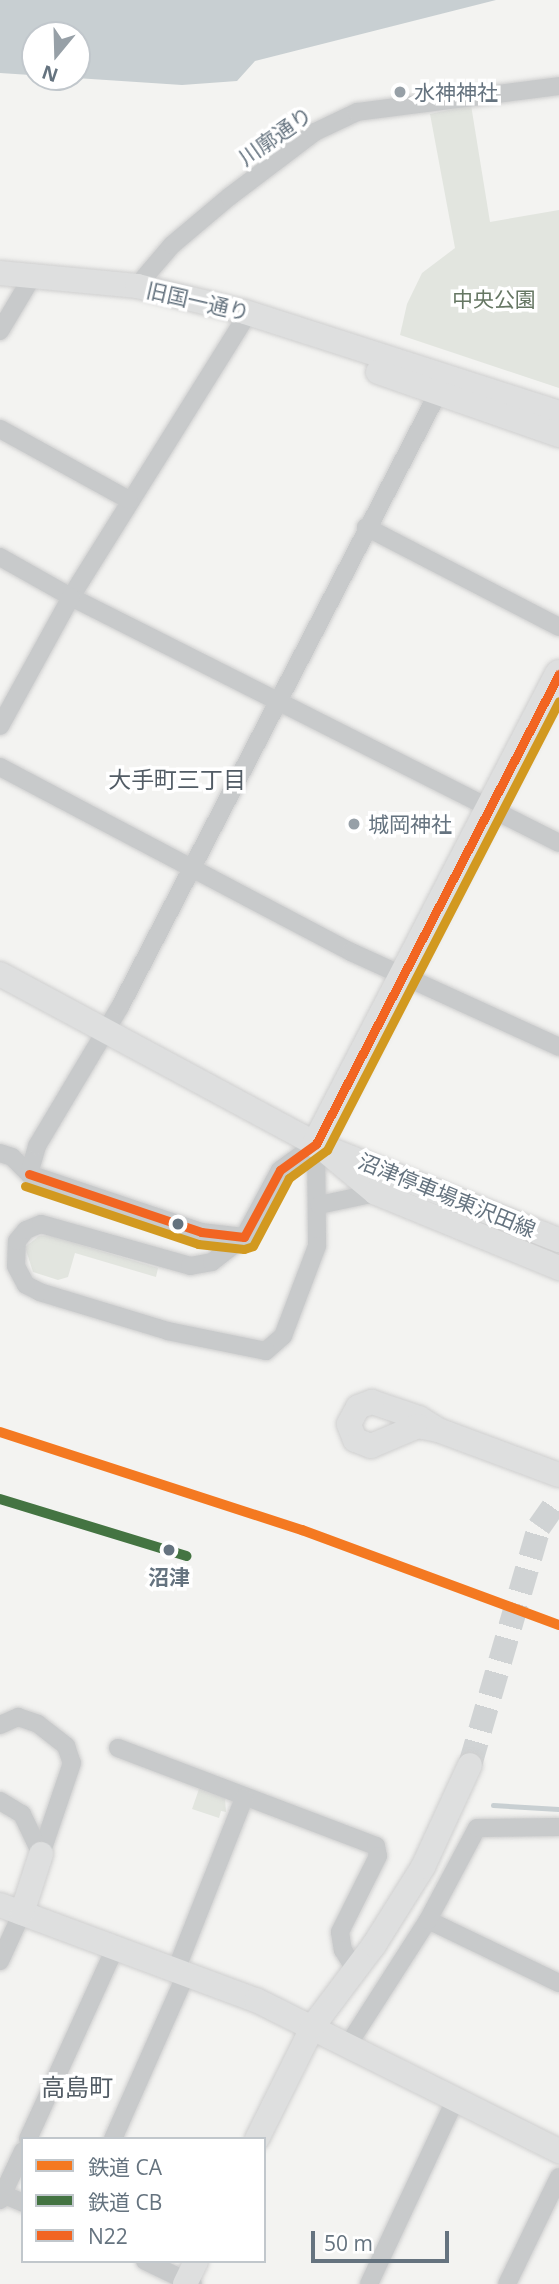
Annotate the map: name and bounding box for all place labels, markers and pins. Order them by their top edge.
place label: 水神神社 [414,79,498,105]
marker: 水神神社 [392,84,408,100]
place label: 城岡神社 [368,811,452,837]
marker: 城岡神社 [346,816,362,832]
unlabelled marker [171,1217,185,1231]
marker: 沼津 [158,1539,180,1561]
place label: 沼津 [148,1564,190,1590]

